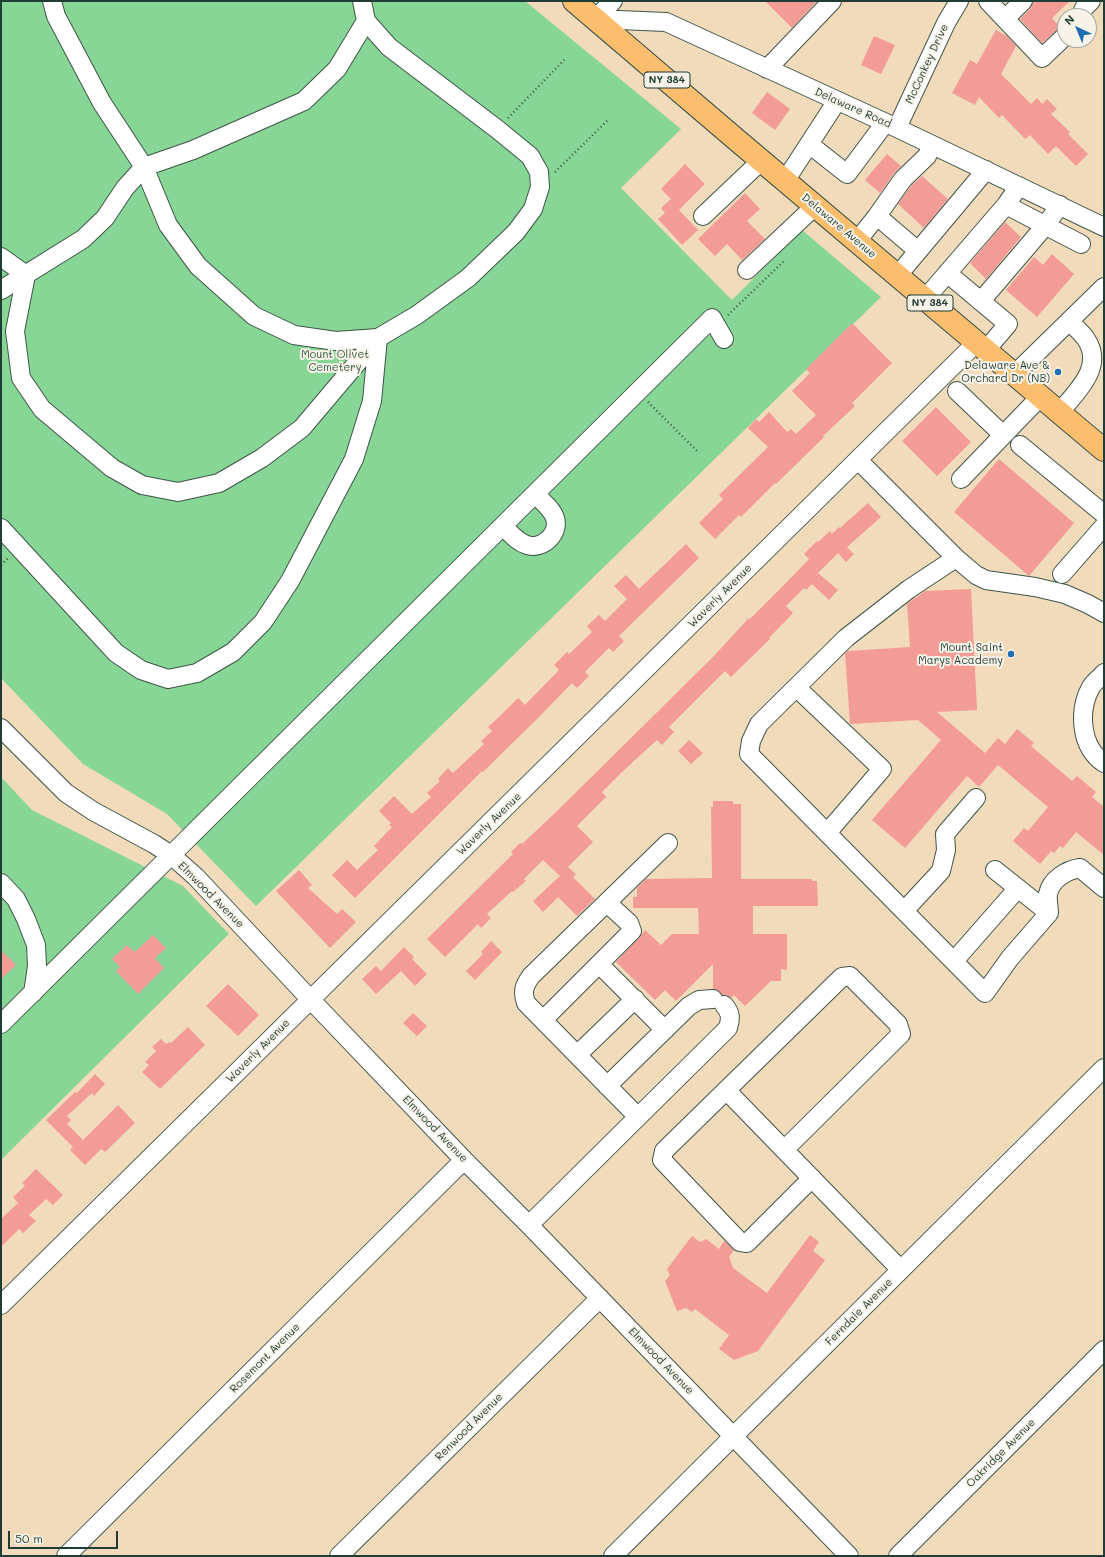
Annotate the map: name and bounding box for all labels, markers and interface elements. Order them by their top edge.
north arrow [1057,8,1097,48]
text: N [1061,11,1077,28]
street label: McConkey Drive [903,22,951,106]
road number: NY 384 [644,72,690,88]
street label: Delaware Road [813,85,893,131]
street label: Delaware Avenue [799,191,879,261]
road number: NY 384 [907,295,953,311]
park label: Mount Olivet Cemetery [301,348,369,374]
place label: Delaware Ave & Orchard Dr (NB) [961,359,1050,385]
marker: Delaware Ave & Orchard Dr (NB) [1053,367,1063,377]
street label: Waverly Avenue [685,561,755,631]
place label: Mount Saint Marys Academy [918,641,1003,667]
marker: Mount Saint Marys Academy [1006,649,1016,659]
street label: Waverly Avenue [454,790,524,858]
street label: Elmwood Avenue [175,859,247,931]
street label: Waverly Avenue [223,1016,293,1086]
street label: Elmwood Avenue [400,1093,470,1165]
street label: Ferndale Avenue [823,1276,895,1348]
street label: Rosemont Avenue [227,1320,303,1396]
street label: Elmwood Avenue [626,1325,696,1397]
street label: Renwood Avenue [432,1390,506,1464]
street label: Oakridge Avenue [964,1416,1038,1490]
scale bar [10,1523,120,1549]
text: 50 m [15,1530,43,1546]

